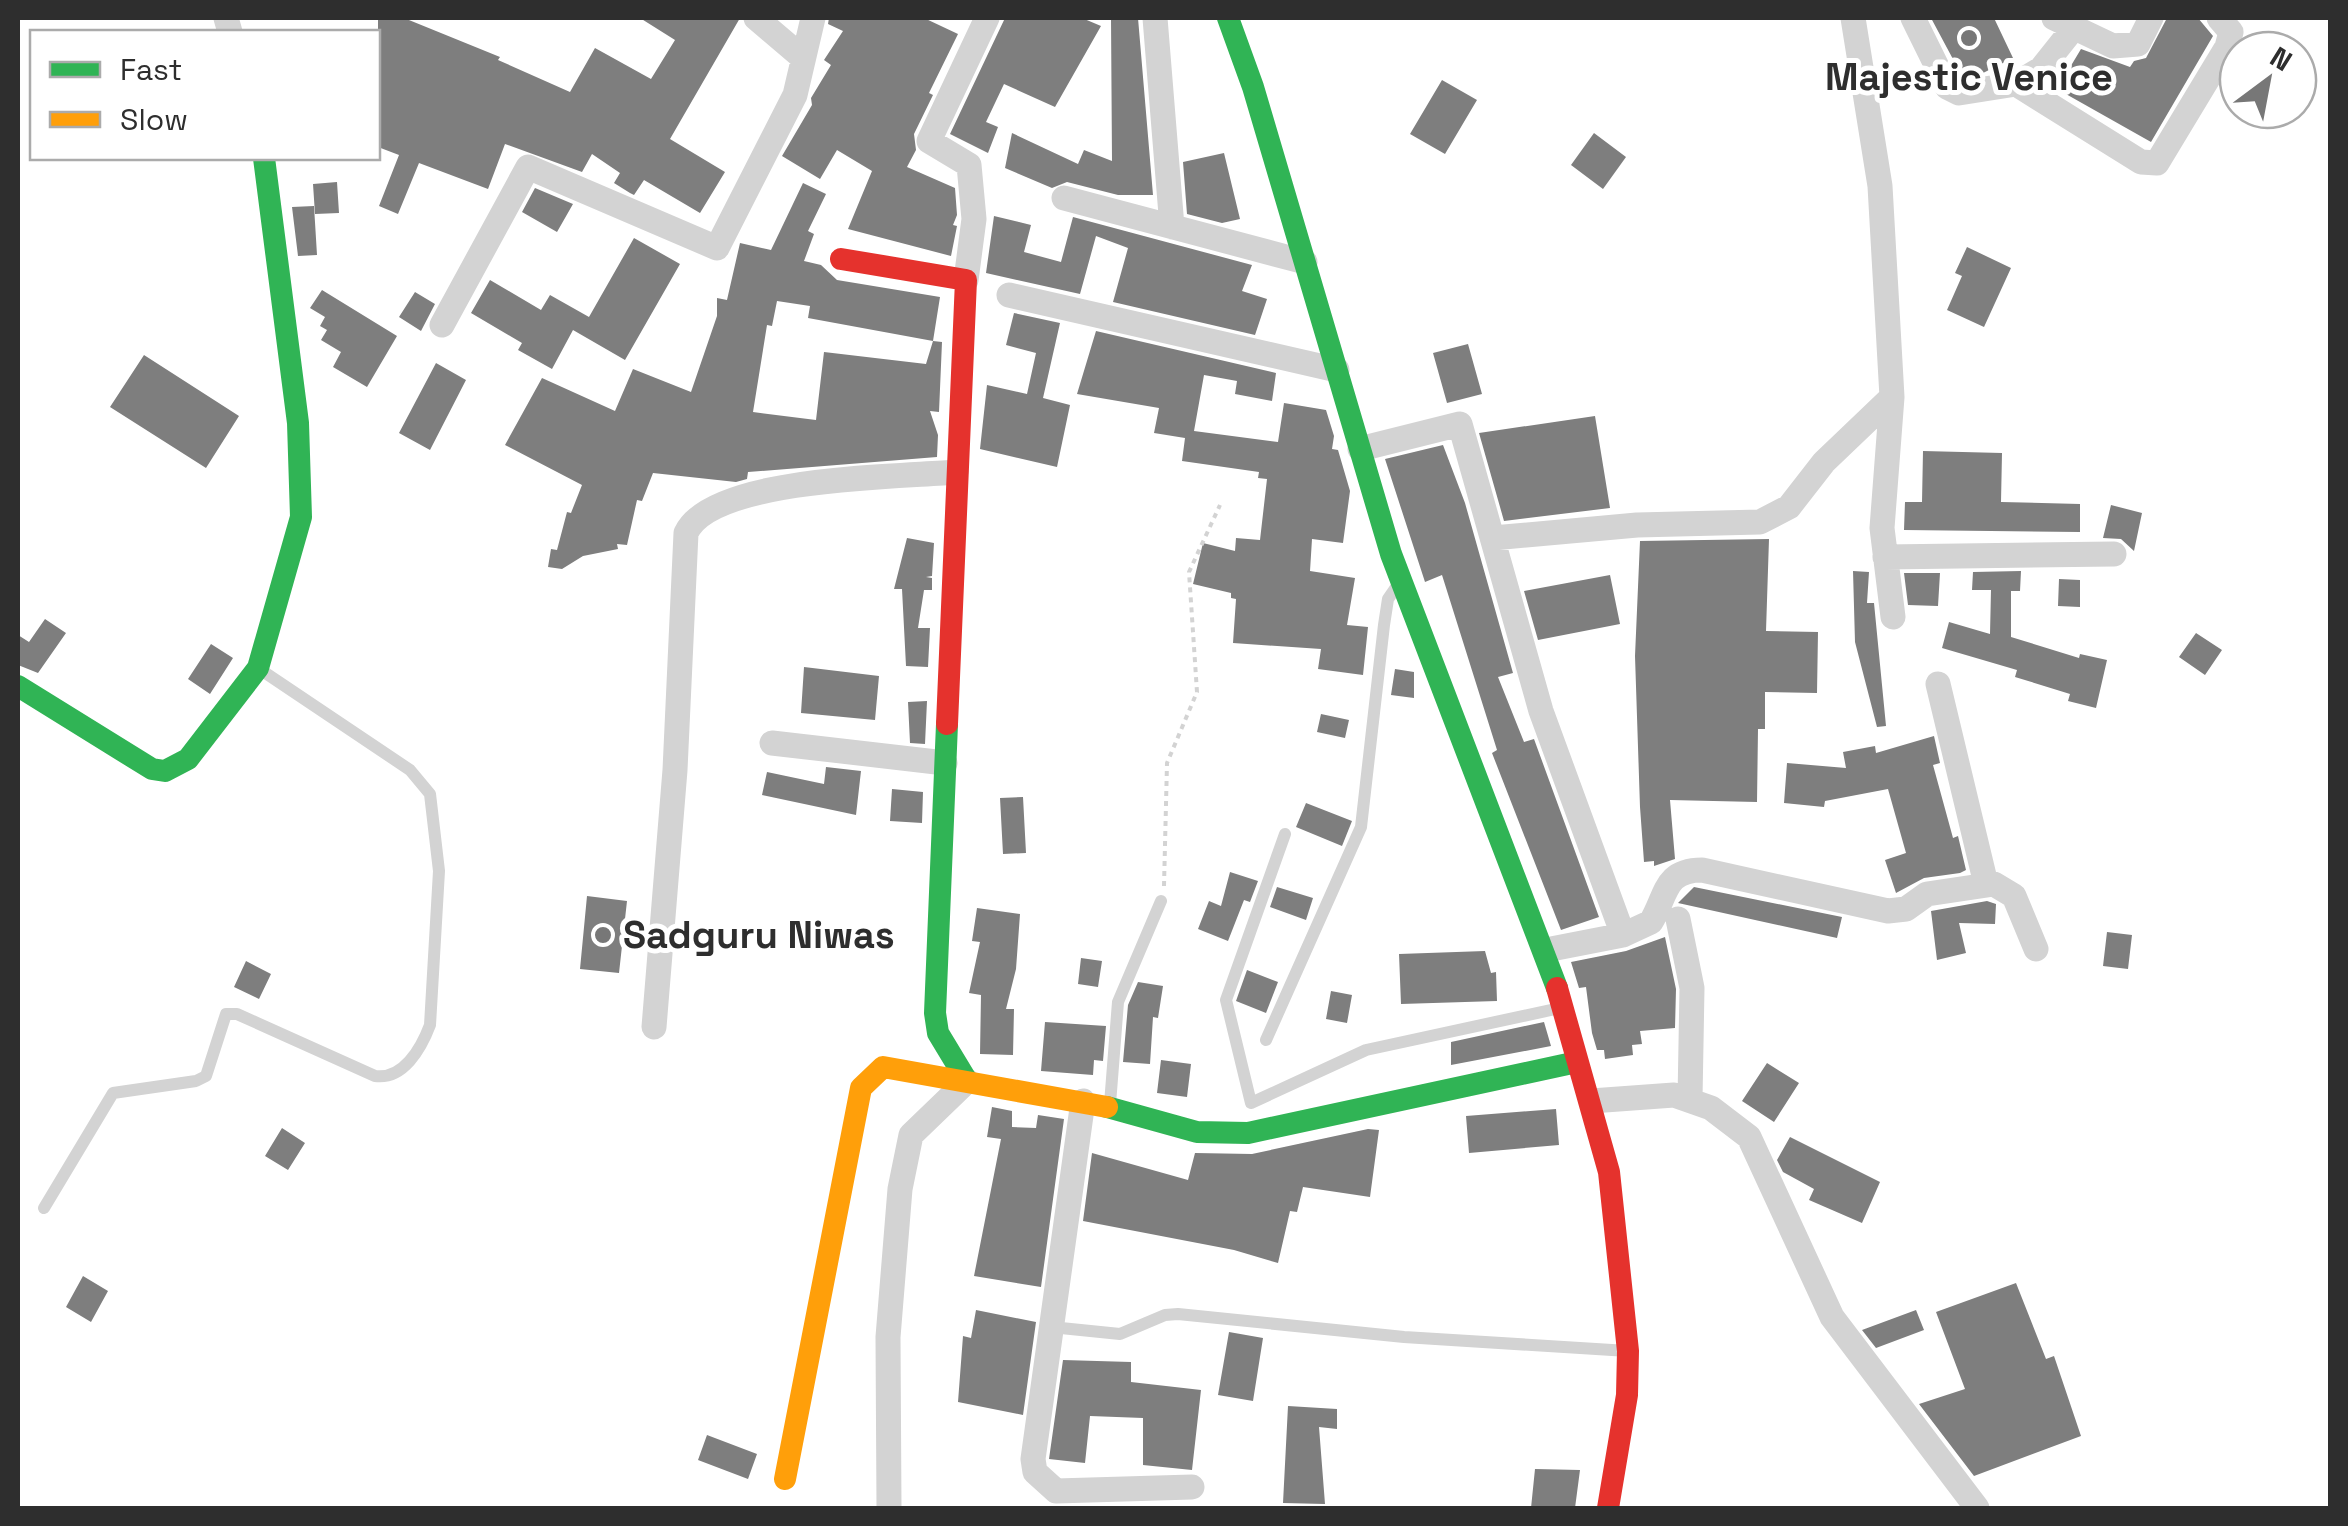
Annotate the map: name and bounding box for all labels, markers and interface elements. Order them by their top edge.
marker: Majestic Venice [1958,27,1980,49]
legend [30,30,380,160]
north arrow [2218,30,2318,130]
text: N [2264,39,2299,79]
text: Fast [120,50,182,89]
place label: Majestic Venice [1825,53,2113,101]
text: Slow [120,100,188,139]
place label: Sadguru Niwas [623,911,895,959]
marker: Sadguru Niwas [592,924,614,946]

